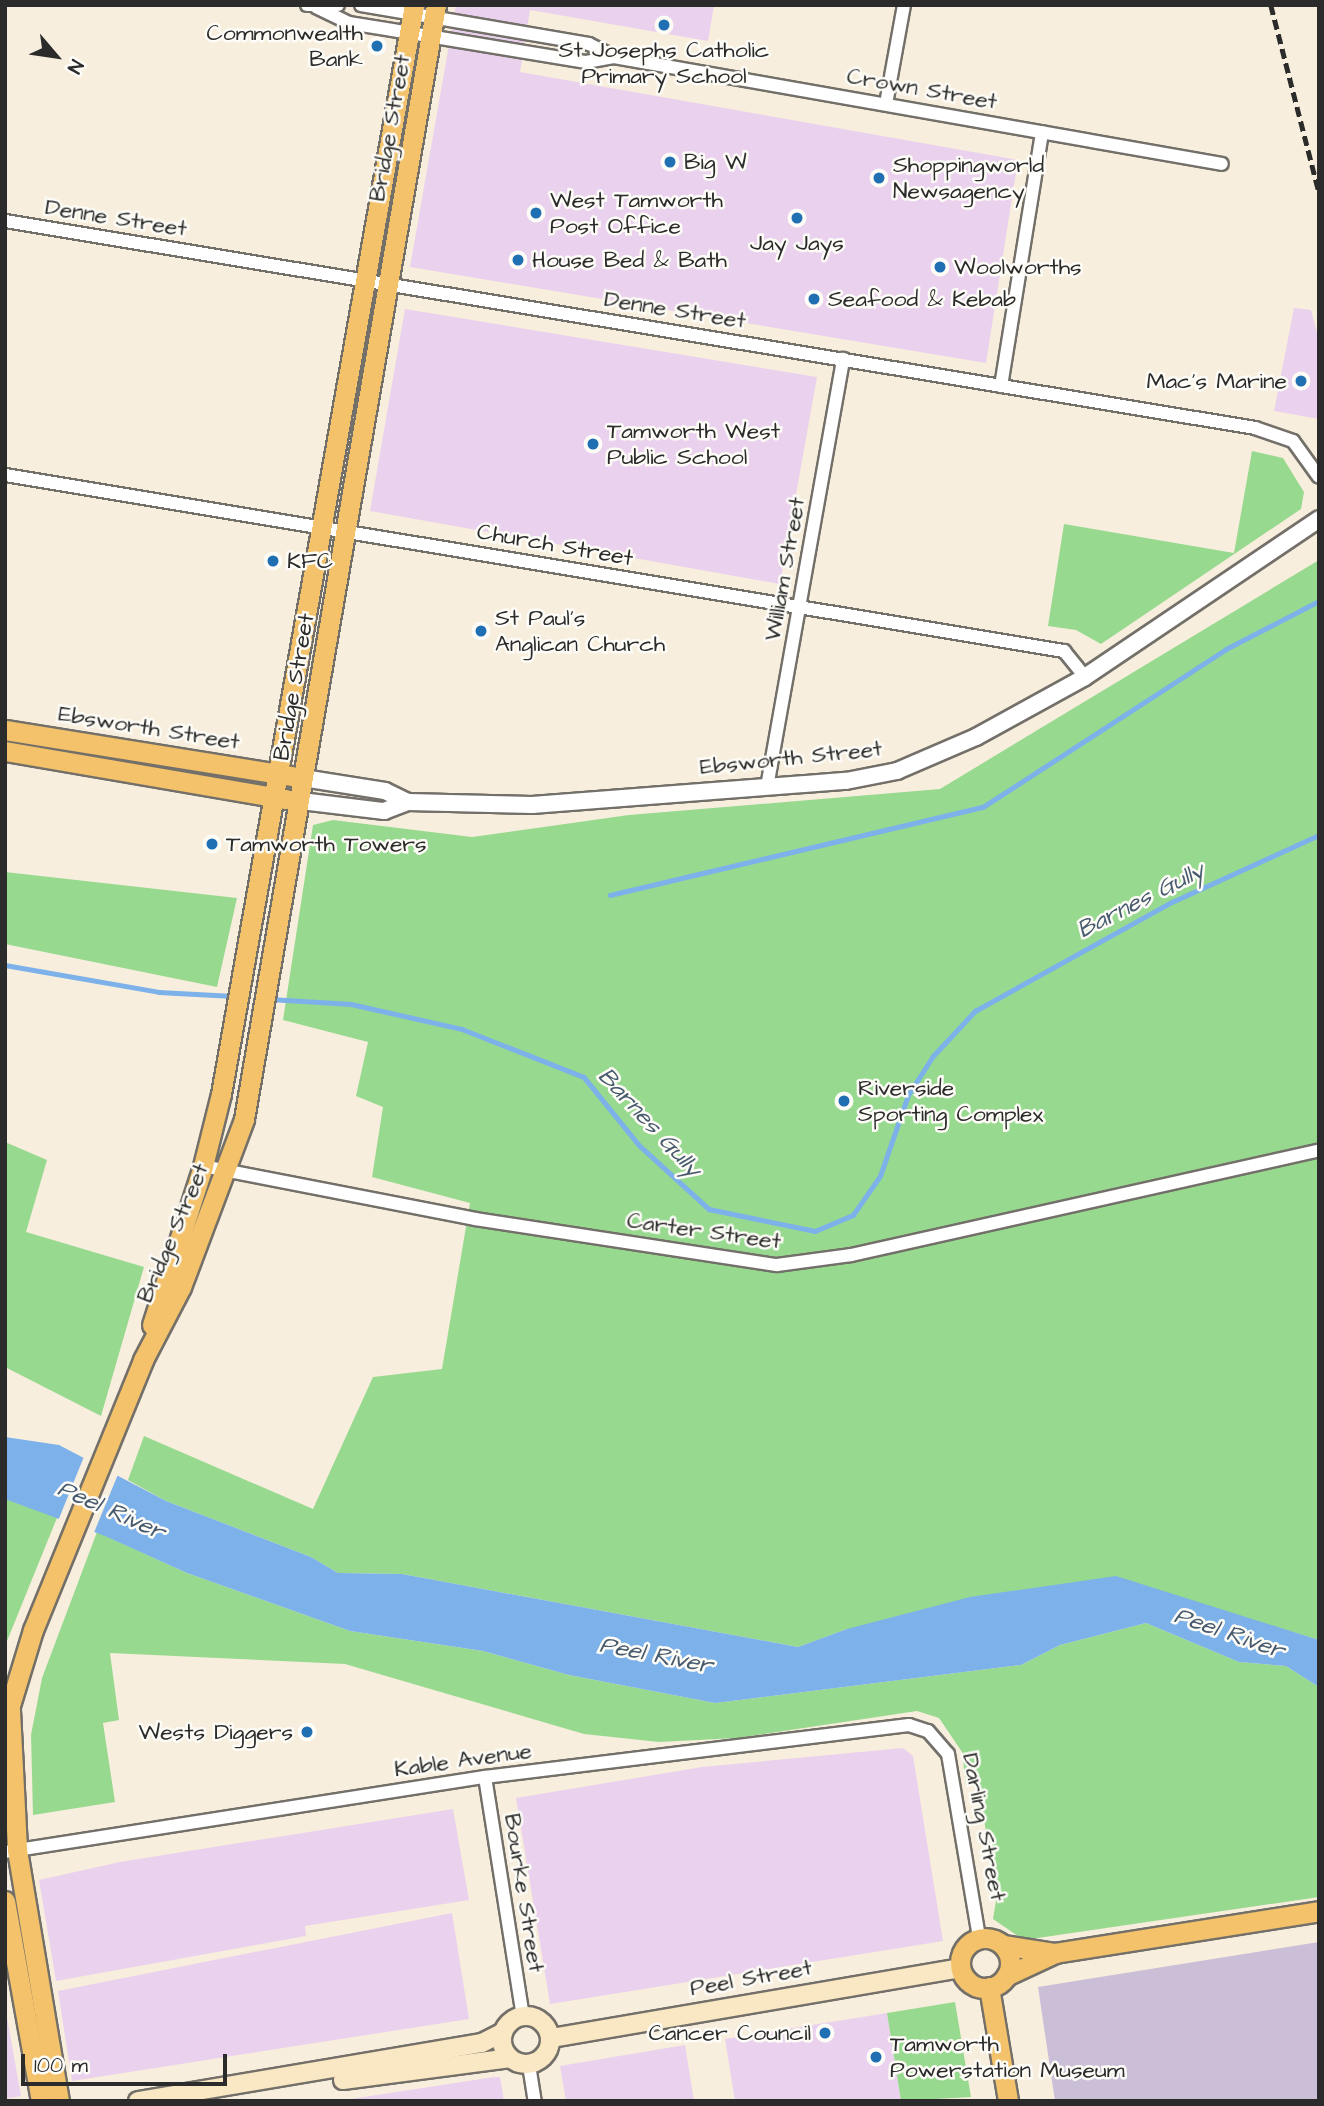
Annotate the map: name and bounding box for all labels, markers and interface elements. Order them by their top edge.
marker: St Josephs Catholic Primary School [656,17,672,33]
place label: Commonwealth Bank [206,19,363,73]
north arrow [21,21,91,91]
place label: St Josephs Catholic Primary School [559,36,769,90]
marker: Commonwealth Bank [369,38,385,54]
street label: Bridge Street [363,52,417,204]
text: N [60,55,90,78]
street label: Crown Street [845,62,999,116]
place label: Big W [684,148,747,176]
place label: Shoppingworld Newsagency [893,151,1044,205]
marker: Big W [662,154,678,170]
marker: Shoppingworld Newsagency [871,170,887,186]
place label: West Tamworth Post Office [550,186,723,240]
street label: Denne Street [43,193,189,243]
marker: West Tamworth Post Office [528,205,544,221]
marker: Jay Jays [789,210,805,226]
place label: Jay Jays [750,229,844,257]
place label: House Bed & Bath [532,246,727,274]
marker: House Bed & Bath [510,252,526,268]
place label: Woolworths [954,253,1082,281]
marker: Woolworths [932,259,948,275]
street label: Denne Street [602,285,748,335]
place label: Seafood & Kebab [828,285,1016,313]
marker: Seafood & Kebab [806,291,822,307]
place label: Mac's Marine [1146,367,1287,395]
marker: Mac's Marine [1293,373,1309,389]
place label: Tamworth West Public School [607,417,780,471]
marker: Tamworth West Public School [585,436,601,452]
street label: William Street [759,495,811,643]
street label: Church Street [475,518,635,572]
place label: KFC [287,547,333,575]
marker: KFC [265,553,281,569]
place label: St Paul's Anglican Church [495,604,665,658]
street label: Bridge Street [267,611,321,763]
marker: St Paul's Anglican Church [473,623,489,639]
street label: Ebsworth Street [56,700,242,756]
street label: Ebsworth Street [698,735,884,781]
place label: Tamworth Towers [226,830,427,858]
marker: Tamworth Towers [204,836,220,852]
water label: Barnes Gully [1073,857,1209,945]
water label: Barnes Gully [591,1062,707,1184]
place label: Riverside Sporting Complex [858,1074,1043,1128]
marker: Riverside Sporting Complex [836,1093,852,1109]
street label: Bridge Street [131,1159,215,1307]
street label: Carter Street [625,1207,783,1255]
water label: Peel River [53,1475,169,1547]
water label: Peel River [1170,1602,1288,1666]
water label: Peel River [597,1631,715,1681]
place label: Wests Diggers [139,1718,293,1746]
marker: Wests Diggers [299,1724,315,1740]
street label: Kable Avenue [392,1737,534,1783]
street label: Darling Street [956,1751,1012,1903]
street label: Bourke Street [498,1812,550,1974]
street label: Peel Street [688,1954,814,2002]
place label: Cancer Council [649,2019,811,2047]
marker: Cancer Council [817,2025,833,2041]
place label: Tamworth Powerstation Museum [890,2030,1125,2084]
scale bar [24,2039,231,2084]
marker: Tamworth Powerstation Museum [868,2049,884,2065]
text: 100 m [34,2051,88,2080]

